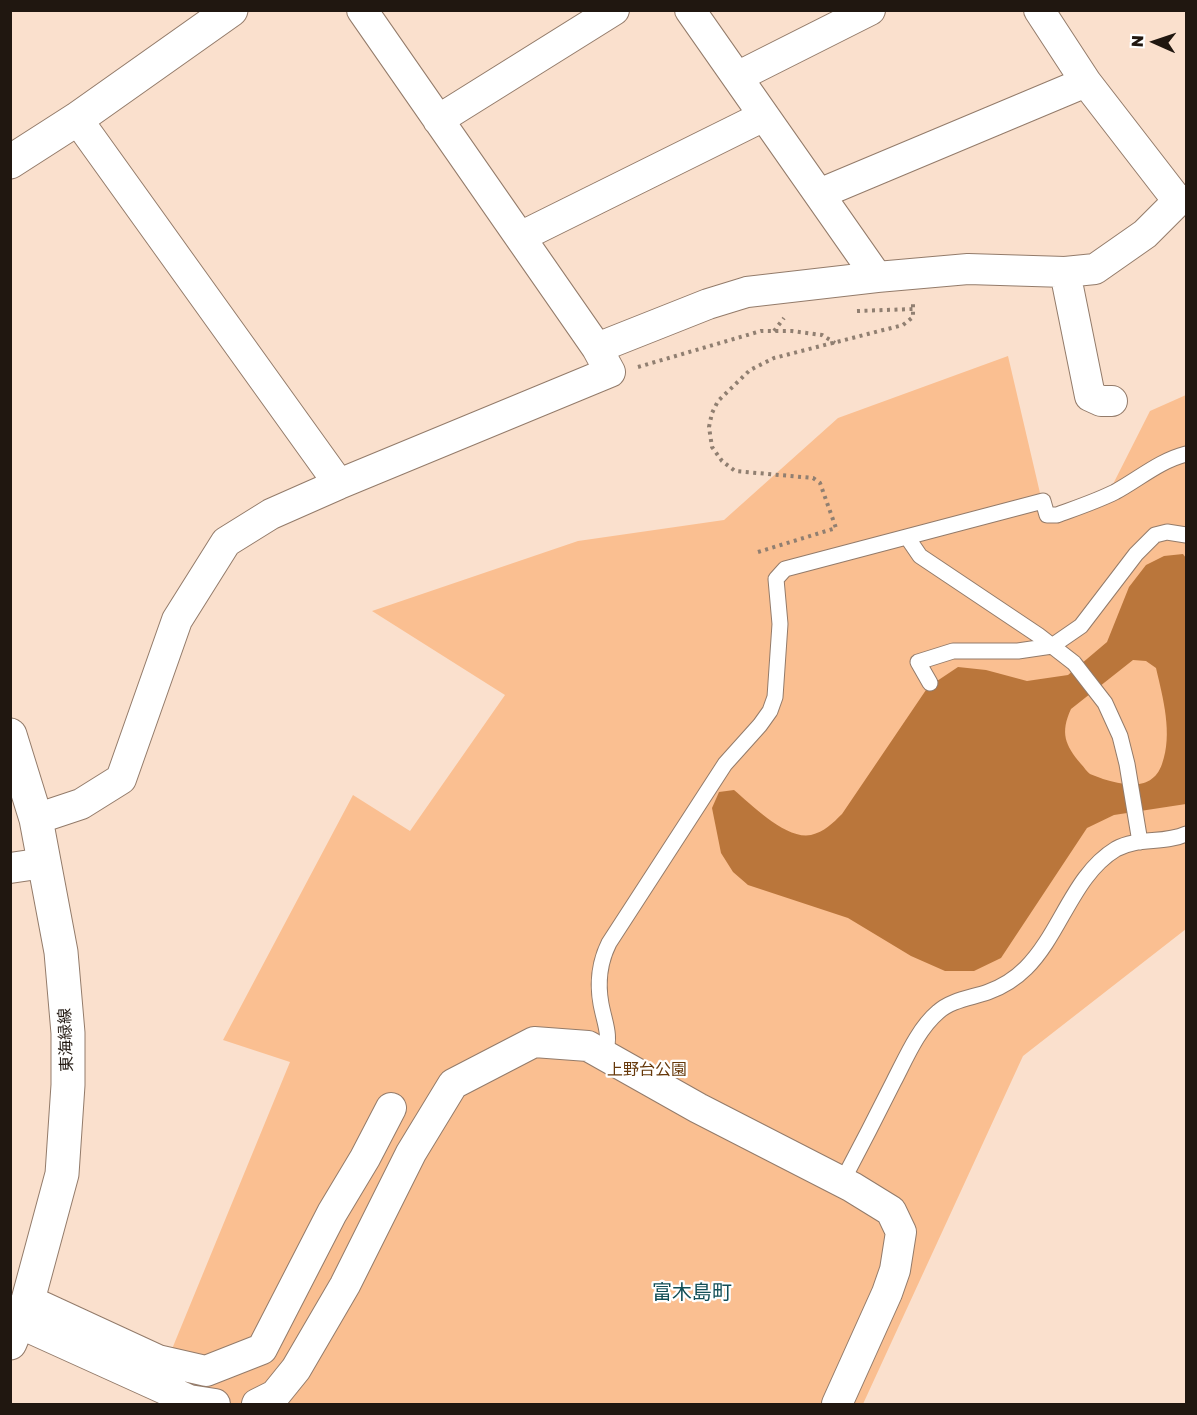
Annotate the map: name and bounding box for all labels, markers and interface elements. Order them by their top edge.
north arrow [1125,12,1185,72]
text: N [1127,34,1147,48]
street label: 東海緑線 [55,1008,77,1072]
park label: 上野台公園 [607,1060,687,1080]
district label: 富木島町 [652,1281,732,1305]

